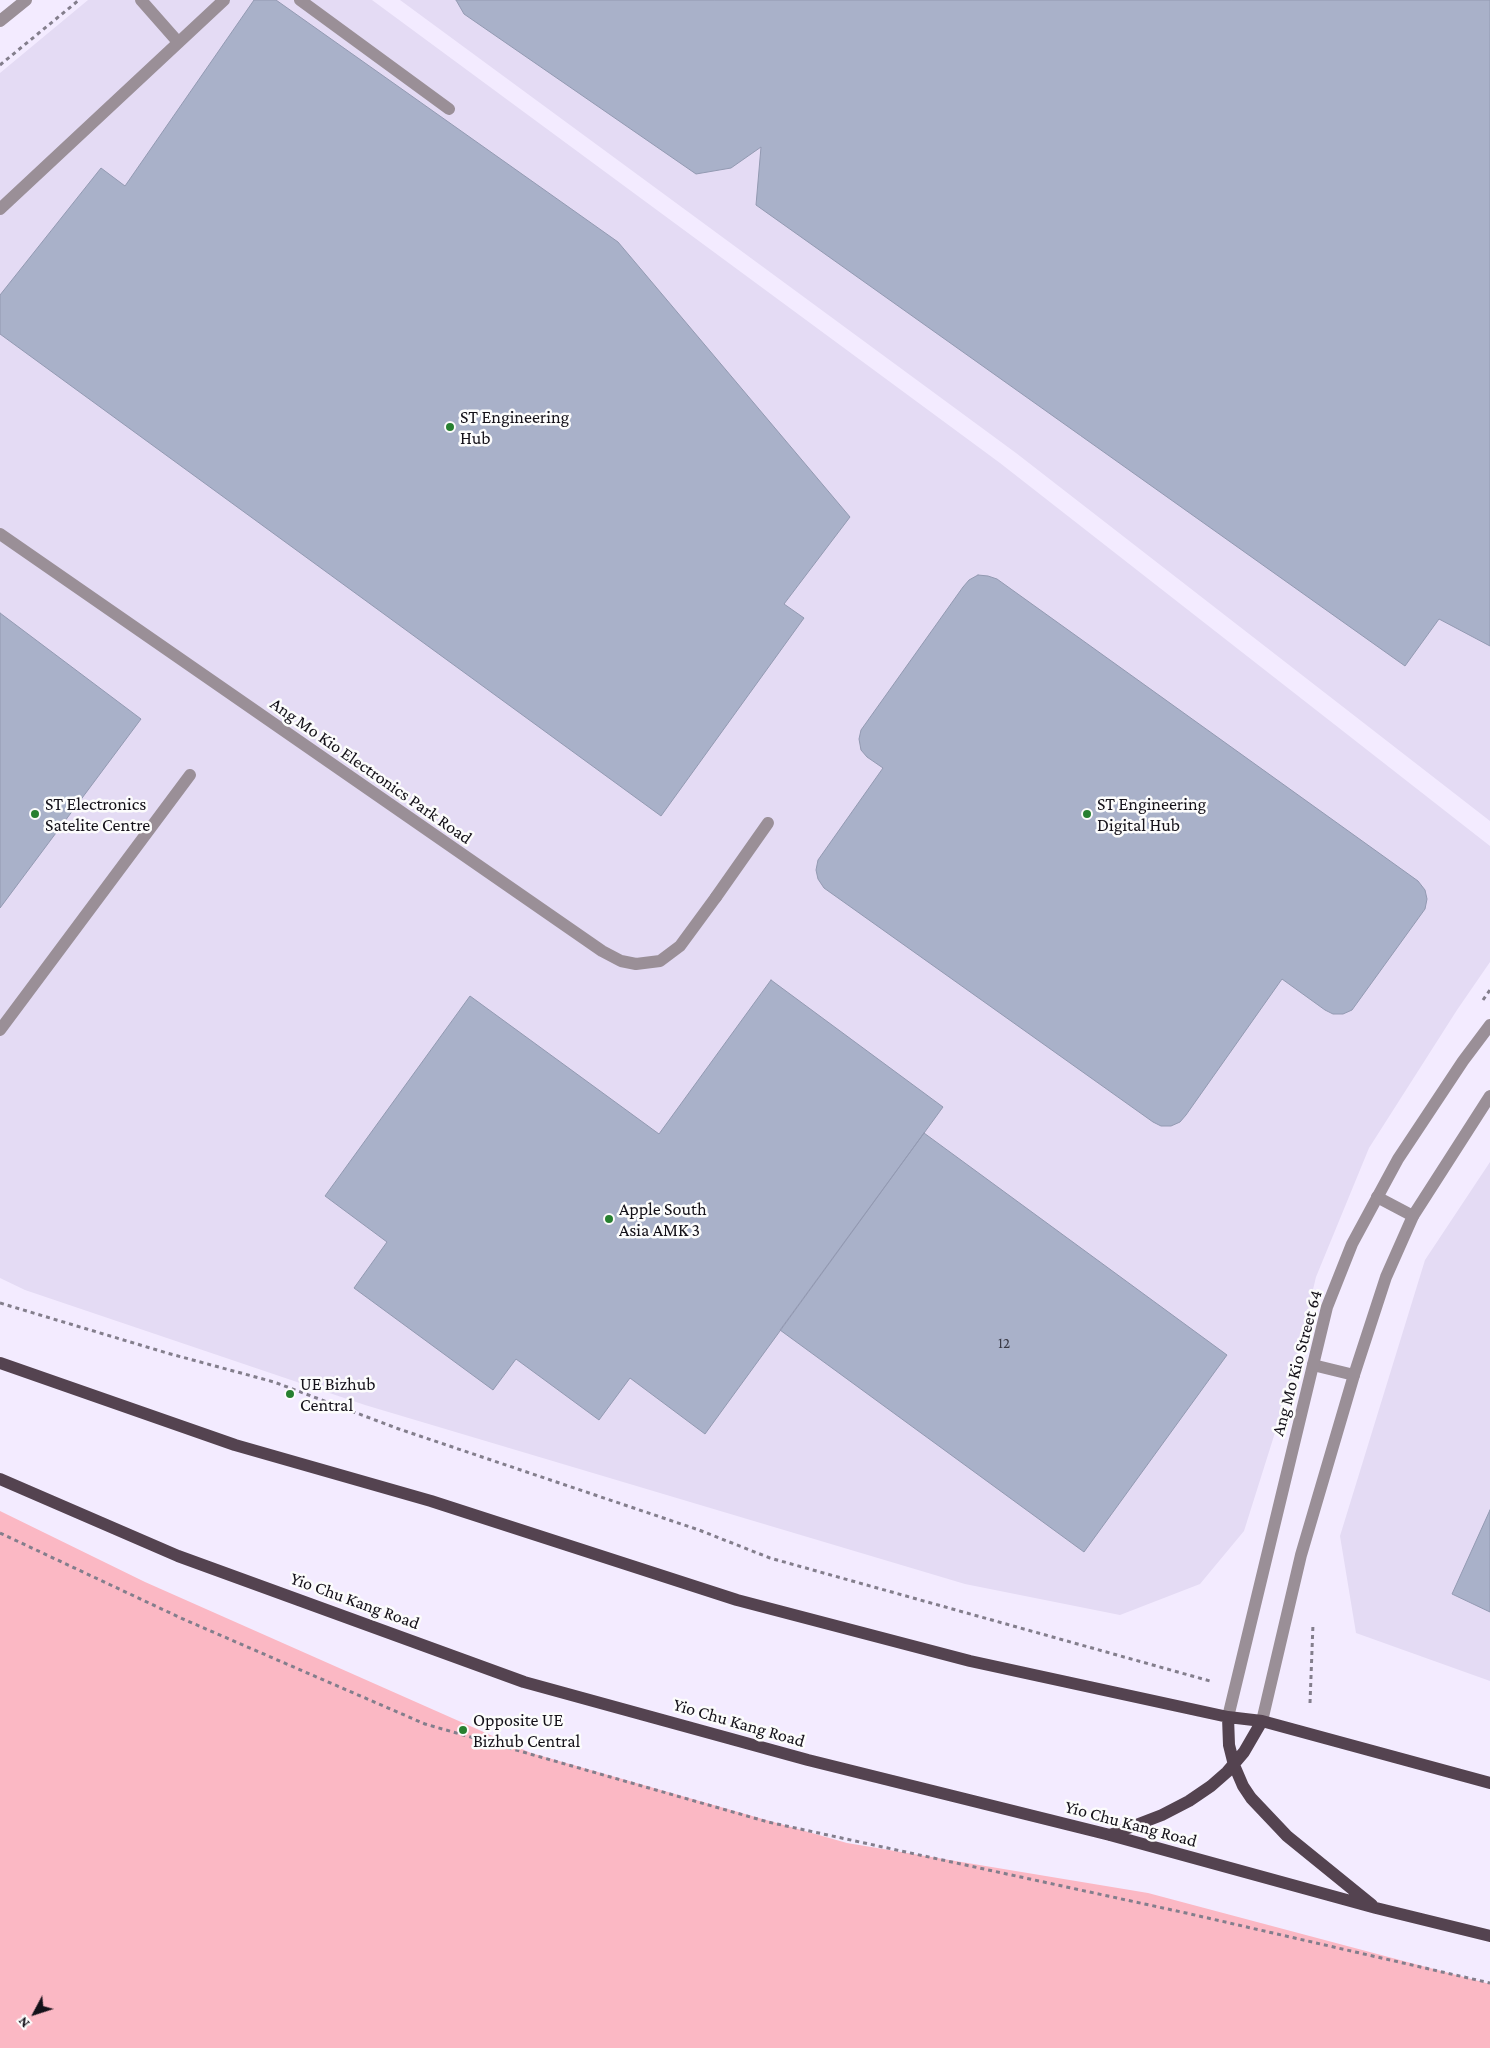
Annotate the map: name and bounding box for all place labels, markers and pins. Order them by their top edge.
place label: ST Engineering Hub [460,406,569,448]
marker: ST Engineering Hub [444,421,456,433]
place label: ST Electronics Satelite Centre [45,793,150,836]
place label: ST Engineering Digital Hub [1097,793,1206,836]
marker: ST Electronics Satelite Centre [29,808,41,820]
marker: ST Engineering Digital Hub [1081,808,1093,820]
place label: Apple South Asia AMK 3 [619,1198,707,1240]
marker: Apple South Asia AMK 3 [603,1213,615,1225]
place label: UE Bizhub Central [300,1373,375,1416]
marker: UE Bizhub Central [284,1388,296,1400]
place label: Opposite UE Bizhub Central [473,1709,580,1752]
marker: Opposite UE Bizhub Central [457,1724,469,1736]

